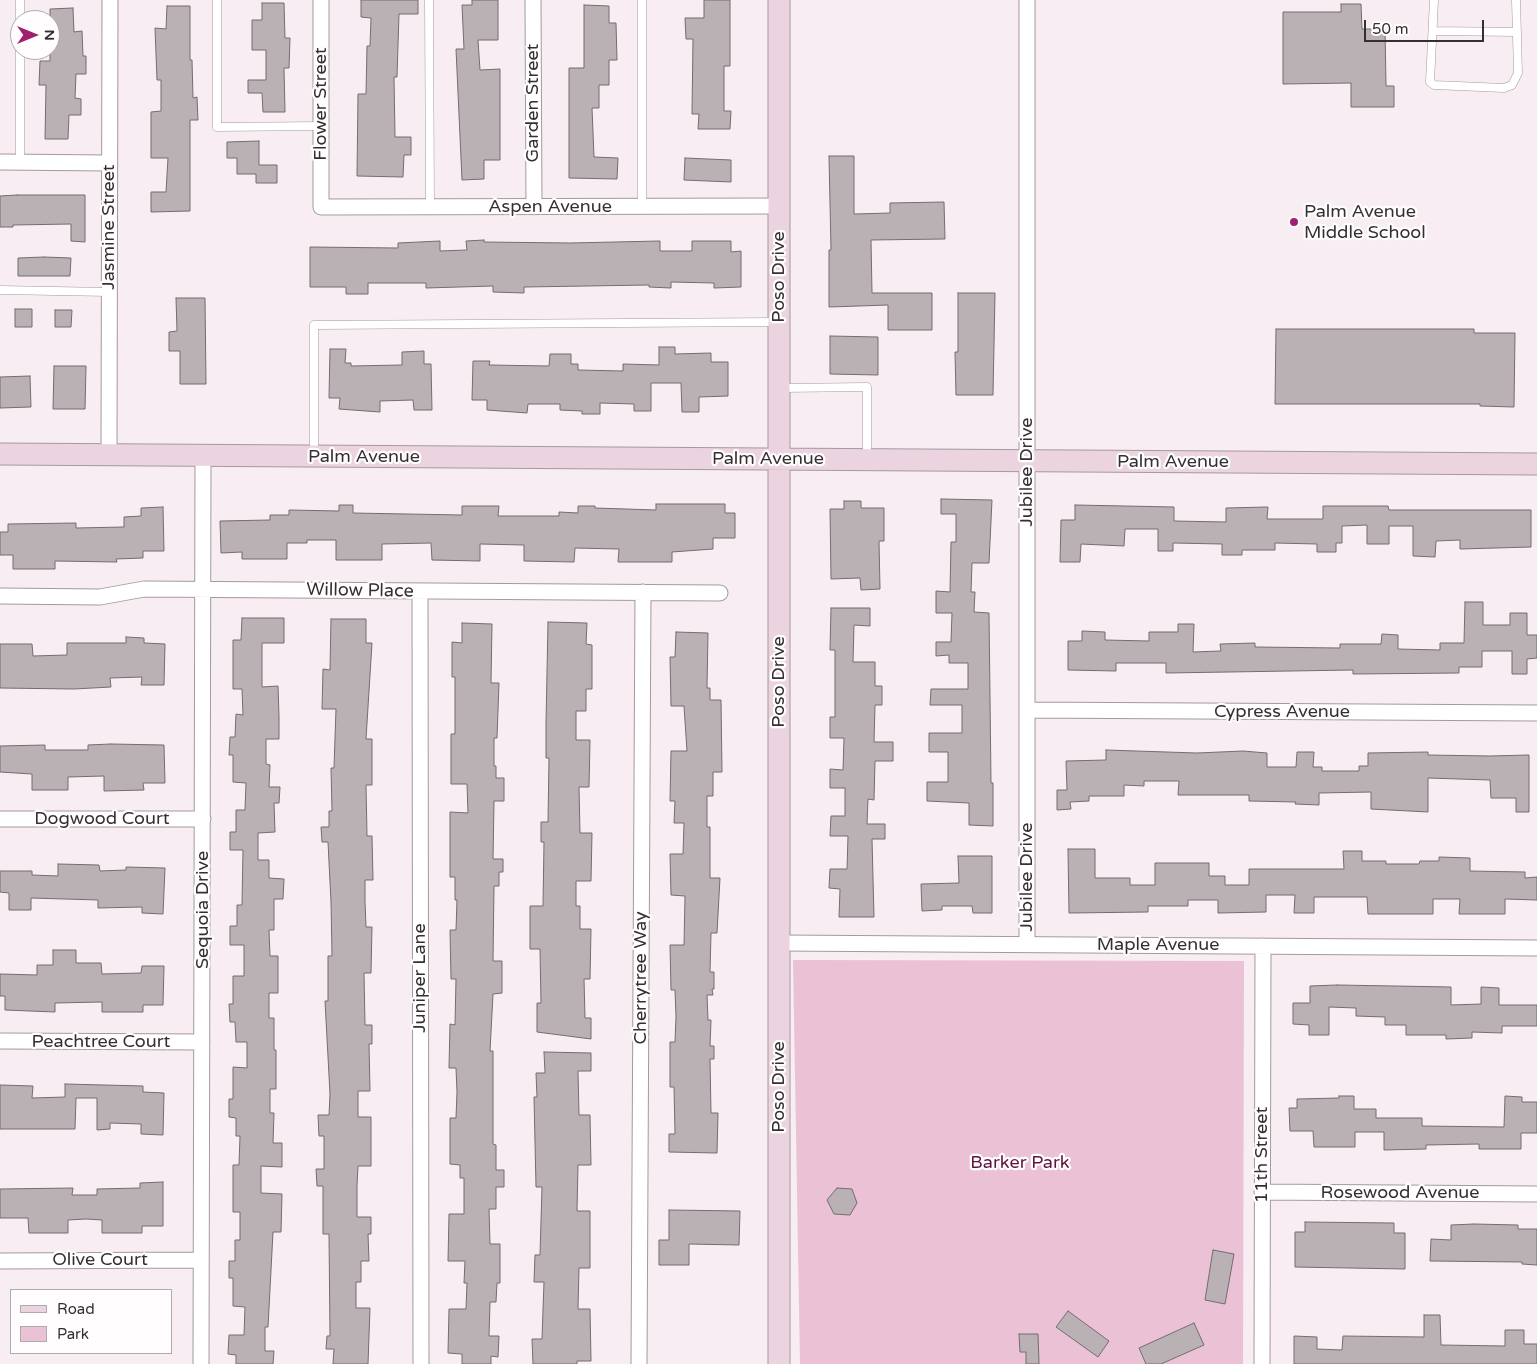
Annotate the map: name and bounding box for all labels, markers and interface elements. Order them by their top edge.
north arrow [10,10,60,60]
scale bar [1367,10,1487,42]
text: 50 m [1372,20,1409,38]
text: N [41,29,58,41]
street label: Garden Street [522,44,544,162]
street label: Flower Street [310,47,332,161]
street label: Jasmine Street [98,164,120,290]
street label: Aspen Avenue [488,196,612,218]
place label: Palm Avenue Middle School [1304,201,1426,243]
marker: Palm Avenue Middle School [1288,216,1300,228]
street label: Poso Drive [768,231,790,323]
street label: Jubilee Drive [1016,417,1038,527]
street label: Palm Avenue [308,446,420,468]
street label: Palm Avenue [712,448,824,470]
street label: Palm Avenue [1117,451,1229,473]
street label: Willow Place [306,579,414,603]
street label: Poso Drive [768,636,790,728]
street label: Cypress Avenue [1214,701,1350,723]
street label: Dogwood Court [34,808,170,830]
street label: Jubilee Drive [1016,822,1038,932]
street label: Sequoia Drive [192,851,214,969]
street label: Cherrytree Way [630,911,652,1045]
street label: Juniper Lane [409,923,431,1033]
street label: Maple Avenue [1097,934,1219,956]
street label: Peachtree Court [32,1031,170,1053]
street label: Poso Drive [768,1041,790,1133]
street label: 11th Street [1251,1107,1273,1203]
park label: Barker Park [970,1152,1070,1174]
street label: Rosewood Avenue [1321,1182,1479,1204]
street label: Olive Court [52,1249,148,1271]
legend [10,1289,172,1354]
text: Road [57,1300,95,1318]
text: Park [57,1325,89,1343]

